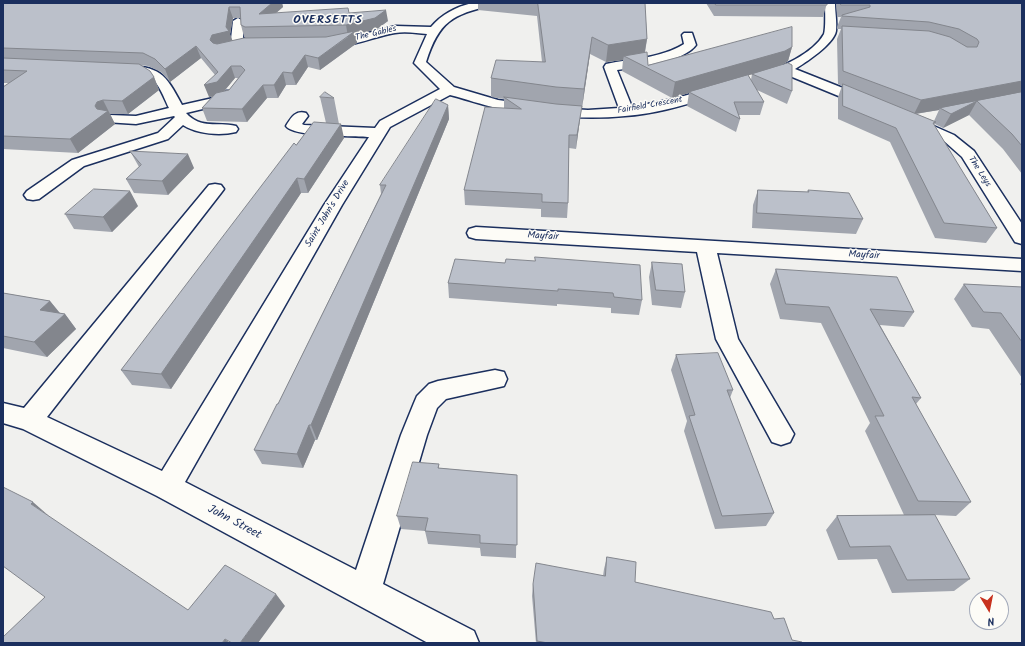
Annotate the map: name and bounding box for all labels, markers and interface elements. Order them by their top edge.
district label: OVERSETTS [293,14,363,28]
street label: The Gables [354,24,398,44]
street label: Fairfield Crescent [617,95,683,117]
street label: The Leys [965,155,993,189]
street label: Saint John's Drive [303,178,353,250]
street label: Mayfair [527,230,559,244]
street label: Mayfair [848,249,880,263]
street label: John Street [205,503,263,543]
north arrow [969,590,1009,630]
text: N [986,611,996,630]

